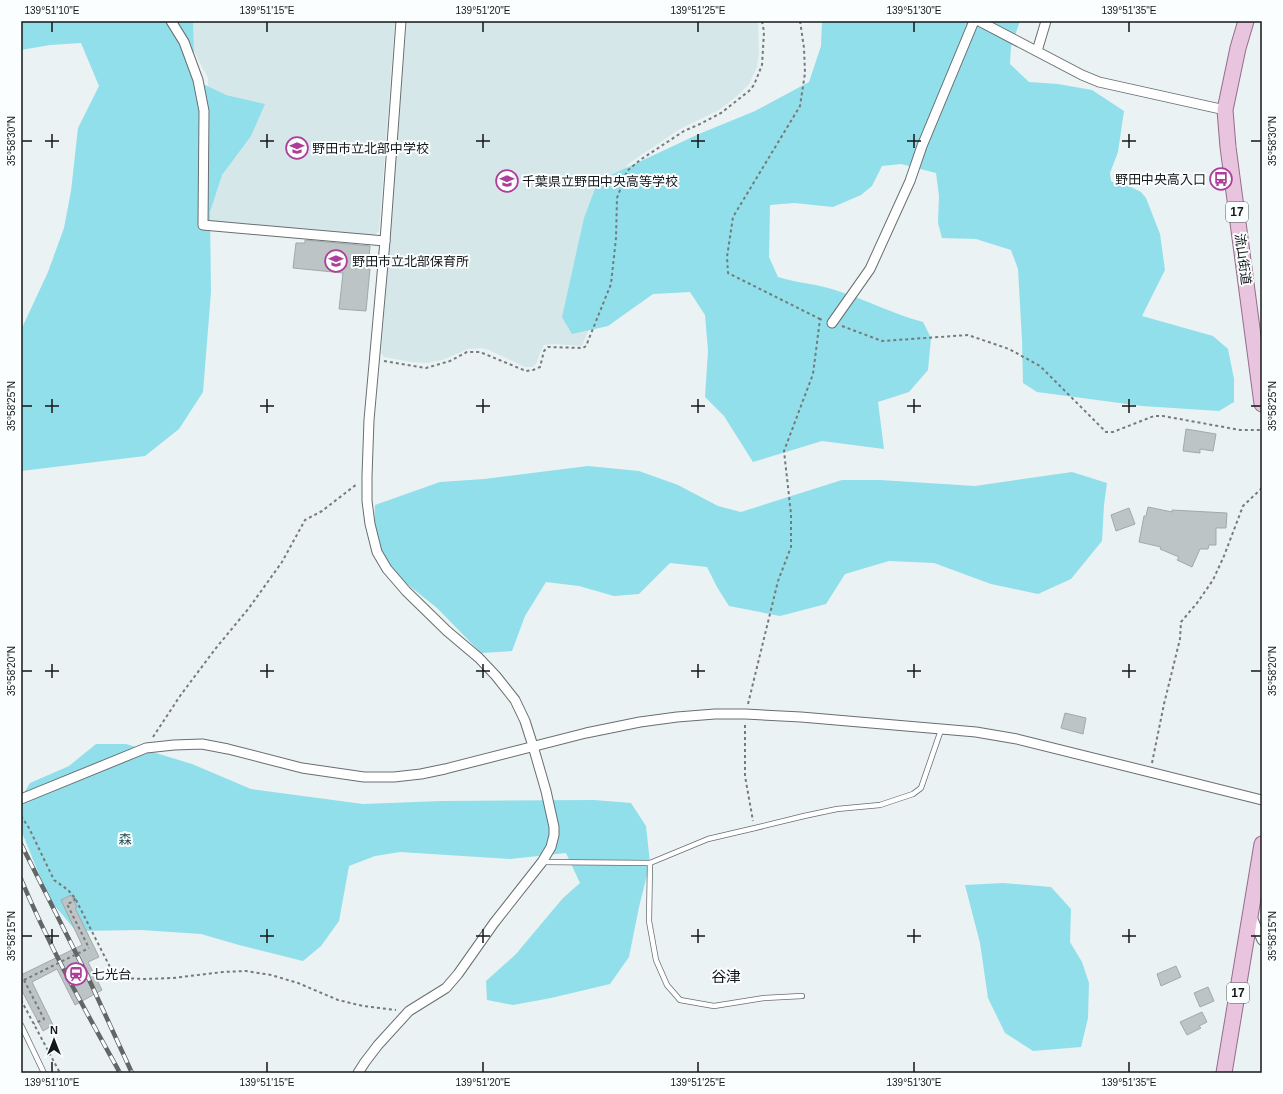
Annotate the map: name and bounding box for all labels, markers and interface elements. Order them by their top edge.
text: 139°51'10"E [24,5,80,16]
text: 139°51'15"E [239,5,295,16]
text: 139°51'20"E [455,5,511,16]
text: 139°51'25"E [670,5,726,16]
text: 139°51'30"E [886,5,942,16]
text: 139°51'35"E [1101,5,1157,16]
text: 35°58'30"N [6,116,17,166]
text: 35°58'30"N [1267,116,1278,166]
school or university icon: 野田市立北部中学校 [284,135,310,161]
place label: 野田市立北部中学校 [312,141,429,156]
bus stop icon: 野田中央高入口 [1208,166,1234,192]
school or university icon: 千葉県立野田中央高等学校 [494,168,520,194]
place label: 野田中央高入口 [1115,172,1206,187]
place label: 千葉県立野田中央高等学校 [522,174,678,189]
road number: 17 [1226,202,1248,222]
street label: 流山街道 [1232,232,1254,286]
school or university icon: 野田市立北部保育所 [323,248,349,274]
place label: 野田市立北部保育所 [352,254,469,269]
text: 35°58'25"N [6,381,17,431]
text: 35°58'25"N [1267,381,1278,431]
text: 35°58'20"N [6,646,17,696]
text: 35°58'20"N [1267,646,1278,696]
park label: 森 [118,832,132,847]
text: 35°58'15"N [6,911,17,961]
text: 35°58'15"N [1267,911,1278,961]
station icon: 七光台 [63,961,89,987]
place label: 七光台 [92,967,131,982]
district label: 谷津 [711,968,741,985]
road number: 17 [1227,983,1249,1003]
north arrow [34,1020,74,1060]
text: N [50,1024,58,1036]
text: 139°51'10"E [24,1077,80,1088]
text: 139°51'15"E [239,1077,295,1088]
text: 139°51'20"E [455,1077,511,1088]
text: 139°51'25"E [670,1077,726,1088]
text: 139°51'30"E [886,1077,942,1088]
text: 139°51'35"E [1101,1077,1157,1088]

